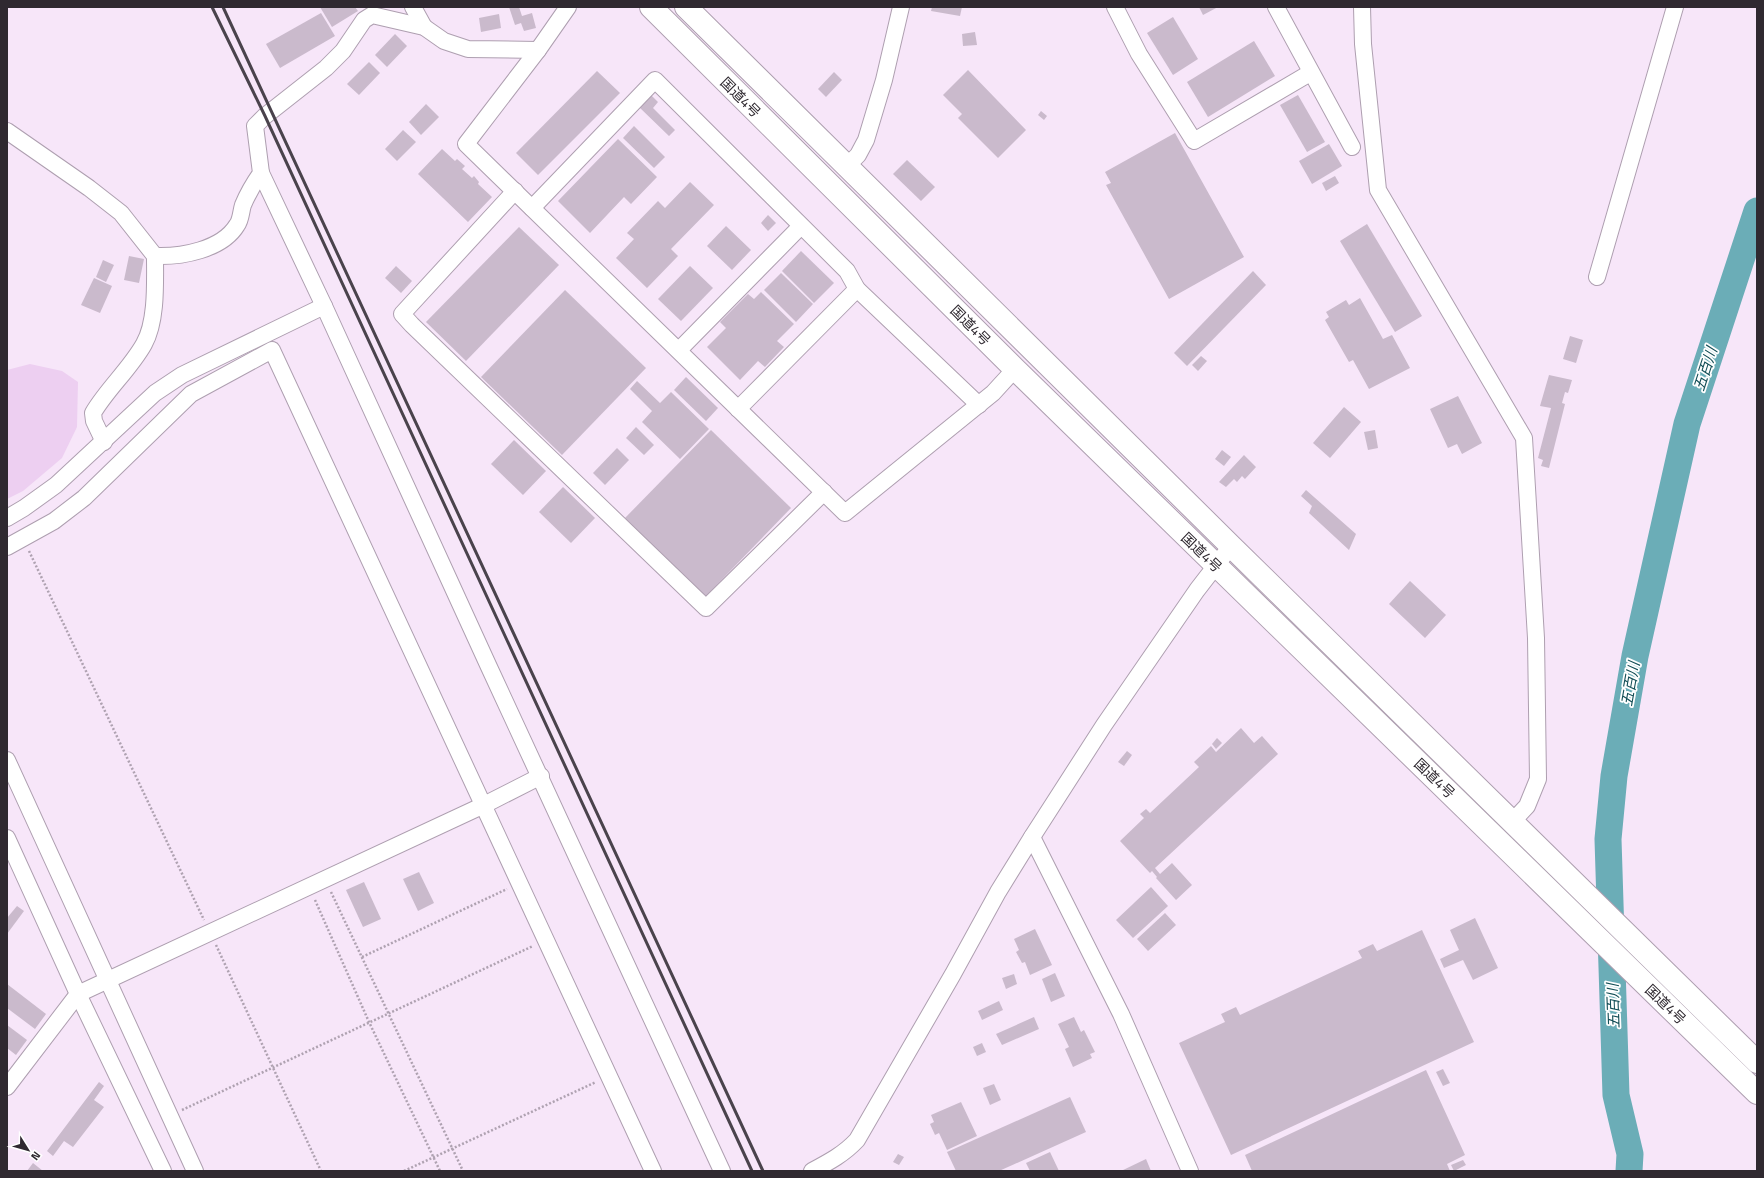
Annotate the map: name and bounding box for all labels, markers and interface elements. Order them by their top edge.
street label: 国道4号 [716,72,766,122]
street label: 国道4号 [946,300,996,350]
water label: 五百川 [1687,342,1724,394]
street label: 国道4号 [1177,527,1227,577]
water label: 五百川 [1615,658,1646,708]
street label: 国道4号 [1410,753,1460,803]
street label: 国道4号 [1641,979,1691,1029]
water label: 五百川 [1601,981,1625,1029]
north arrow [8,1130,48,1170]
text: N [27,1148,45,1164]

